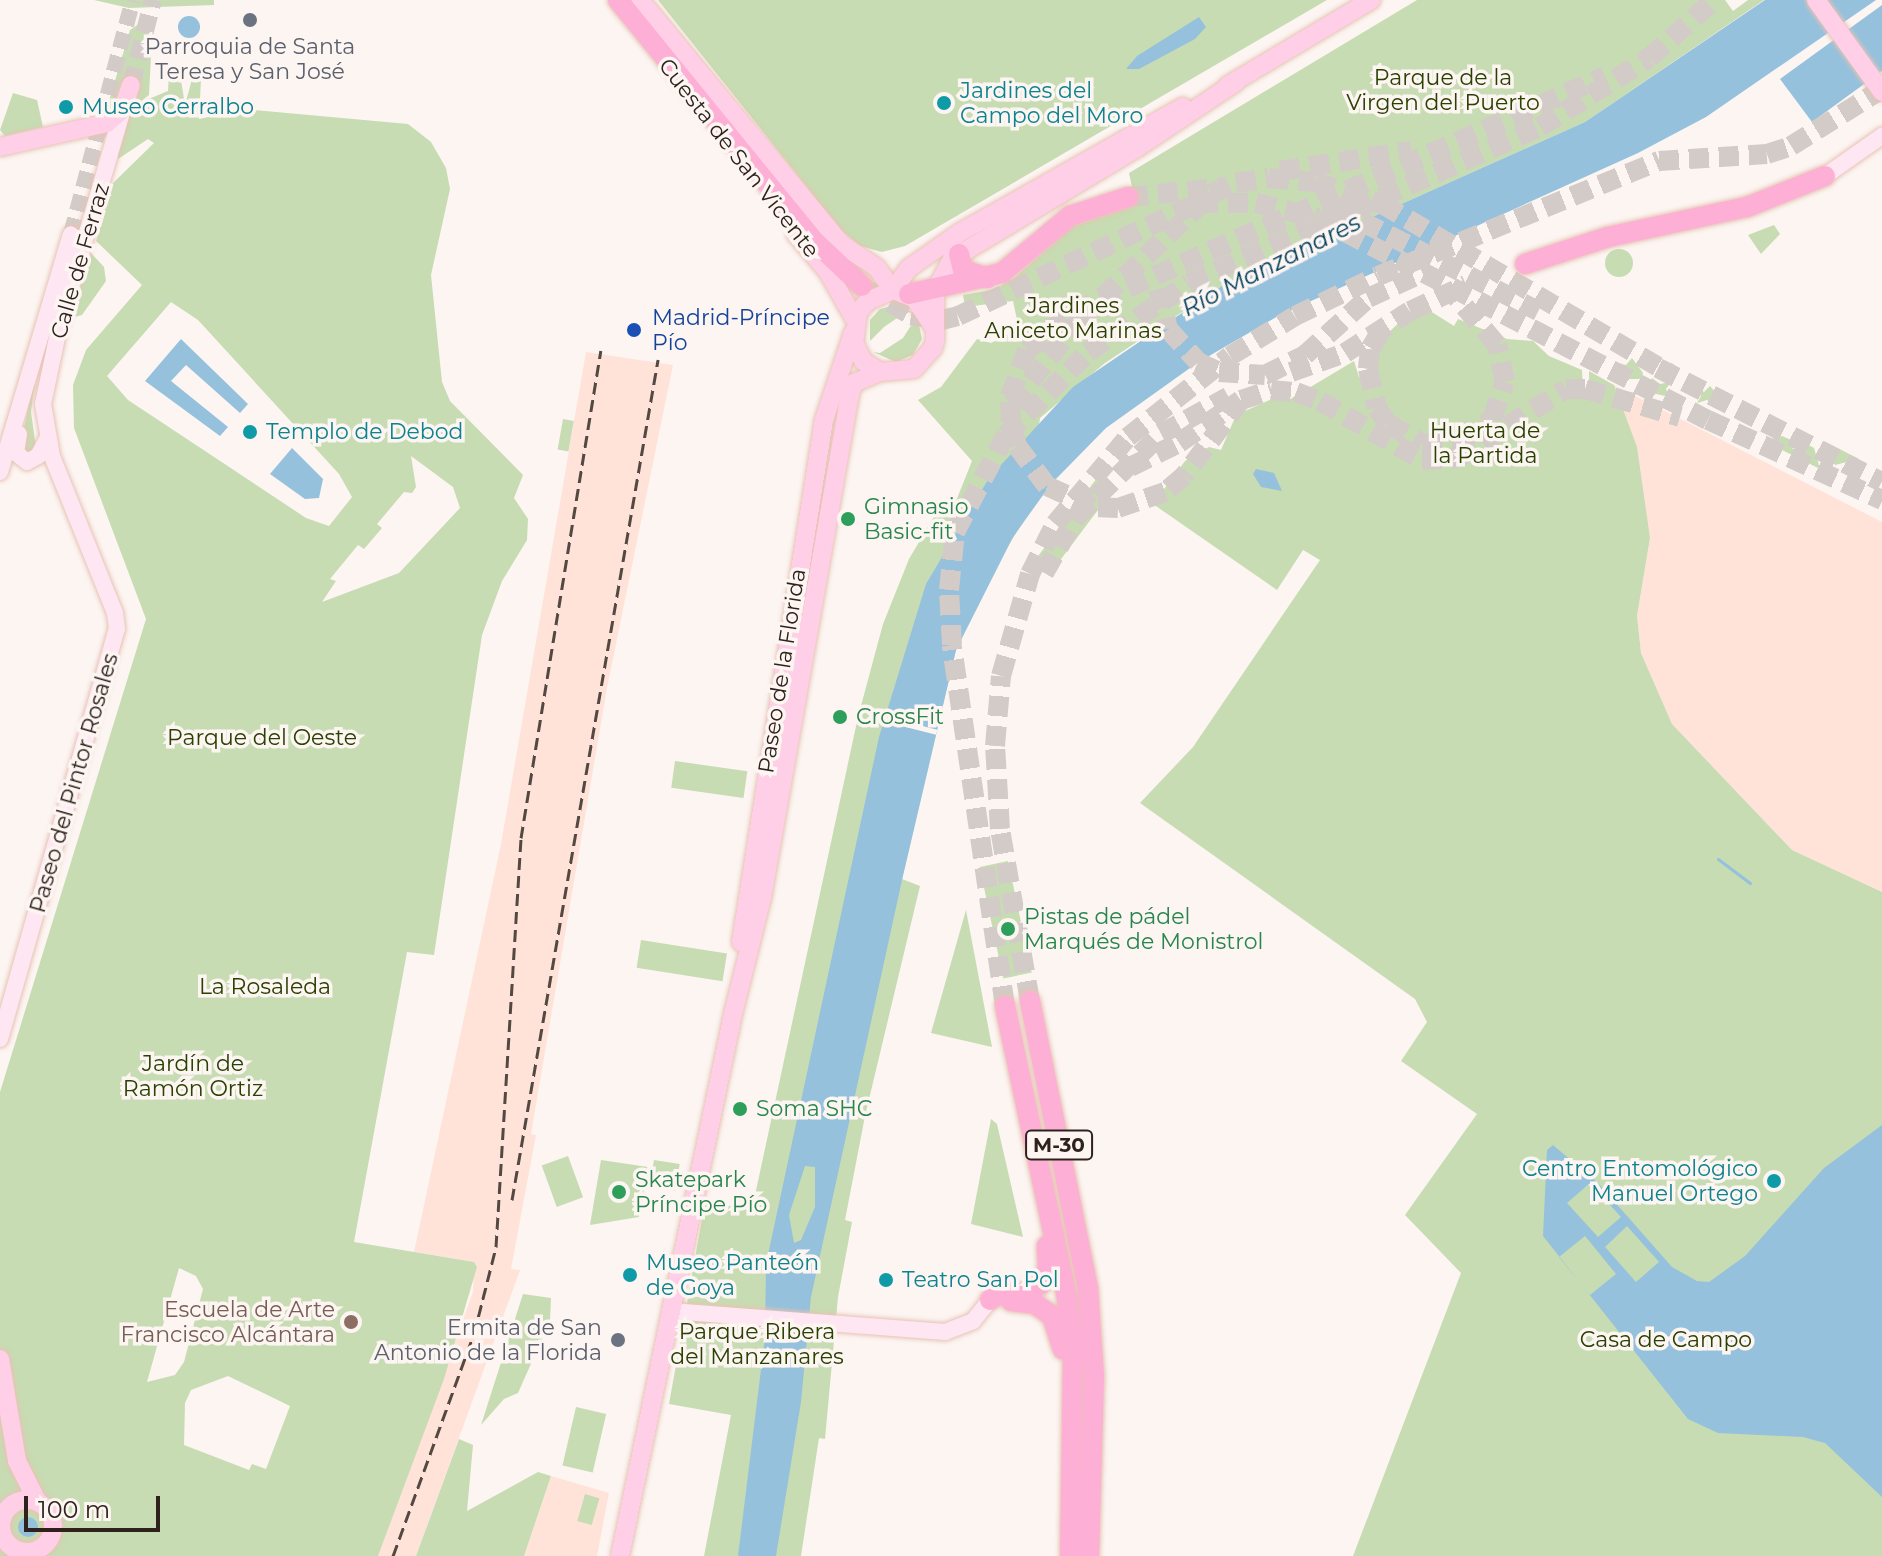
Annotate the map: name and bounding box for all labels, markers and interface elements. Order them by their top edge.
marker: Parroquia de Santa Teresa y San José [241,11,259,29]
place label: Parroquia de Santa Teresa y San José [145,33,355,84]
street label: Cuesta de San Vicente [653,53,825,263]
park label: Parque de la Virgen del Puerto [1346,64,1540,116]
place label: Jardines del Campo del Moro [960,77,1143,128]
place label: Museo Cerralbo [82,94,254,120]
marker: Jardines del Campo del Moro [935,94,953,112]
marker: Museo Cerralbo [57,98,75,116]
street label: Calle de Ferraz [45,180,115,342]
water label: Río Manzanares [1177,207,1365,323]
park label: Jardines Aniceto Marinas [984,292,1162,344]
place label: Madrid-Príncipe Pío [652,304,830,356]
marker: Madrid-Príncipe Pío [623,319,645,341]
park label: Huerta de la Partida [1430,417,1540,468]
place label: Templo de Debod [266,419,463,445]
marker: Templo de Debod [241,423,259,441]
place label: Gimnasio Basic-fit [864,493,969,544]
marker: Gimnasio Basic-fit [839,510,857,528]
street label: Paseo de la Florida [753,567,811,775]
street label: Paseo del Pintor Rosales [24,650,124,916]
place label: CrossFit [856,704,944,730]
marker: CrossFit [831,708,849,726]
park label: Parque del Oeste [167,725,357,751]
place label: Pistas de pádel Marqués de Monistrol [1024,903,1264,954]
marker: Pistas de pádel Marqués de Monistrol [999,920,1017,938]
park label: La Rosaleda [199,974,331,1000]
park label: Jardín de Ramón Ortiz [123,1050,263,1102]
place label: Soma SHC [756,1096,872,1122]
marker: Soma SHC [731,1100,749,1118]
road number: M-30 [1025,1129,1093,1161]
place label: Centro Entomológico Manuel Ortego [1522,1155,1758,1206]
place label: Skatepark Príncipe Pío [635,1166,767,1218]
marker: Centro Entomológico Manuel Ortego [1765,1172,1783,1190]
marker: Skatepark Príncipe Pío [610,1183,628,1201]
place label: Museo Panteón de Goya [646,1249,819,1300]
marker: Museo Panteón de Goya [621,1266,639,1284]
place label: Teatro San Pol [902,1267,1059,1293]
marker: Teatro San Pol [877,1271,895,1289]
place label: Escuela de Arte Francisco Alcántara [121,1296,335,1348]
marker: Escuela de Arte Francisco Alcántara [342,1313,360,1331]
place label: Ermita de San Antonio de la Florida [374,1314,602,1366]
park label: Parque Ribera del Manzanares [670,1318,844,1370]
park label: Casa de Campo [1580,1327,1752,1353]
marker: Ermita de San Antonio de la Florida [609,1331,627,1349]
scale bar [28,1480,164,1530]
text: 100 m [38,1495,110,1524]

